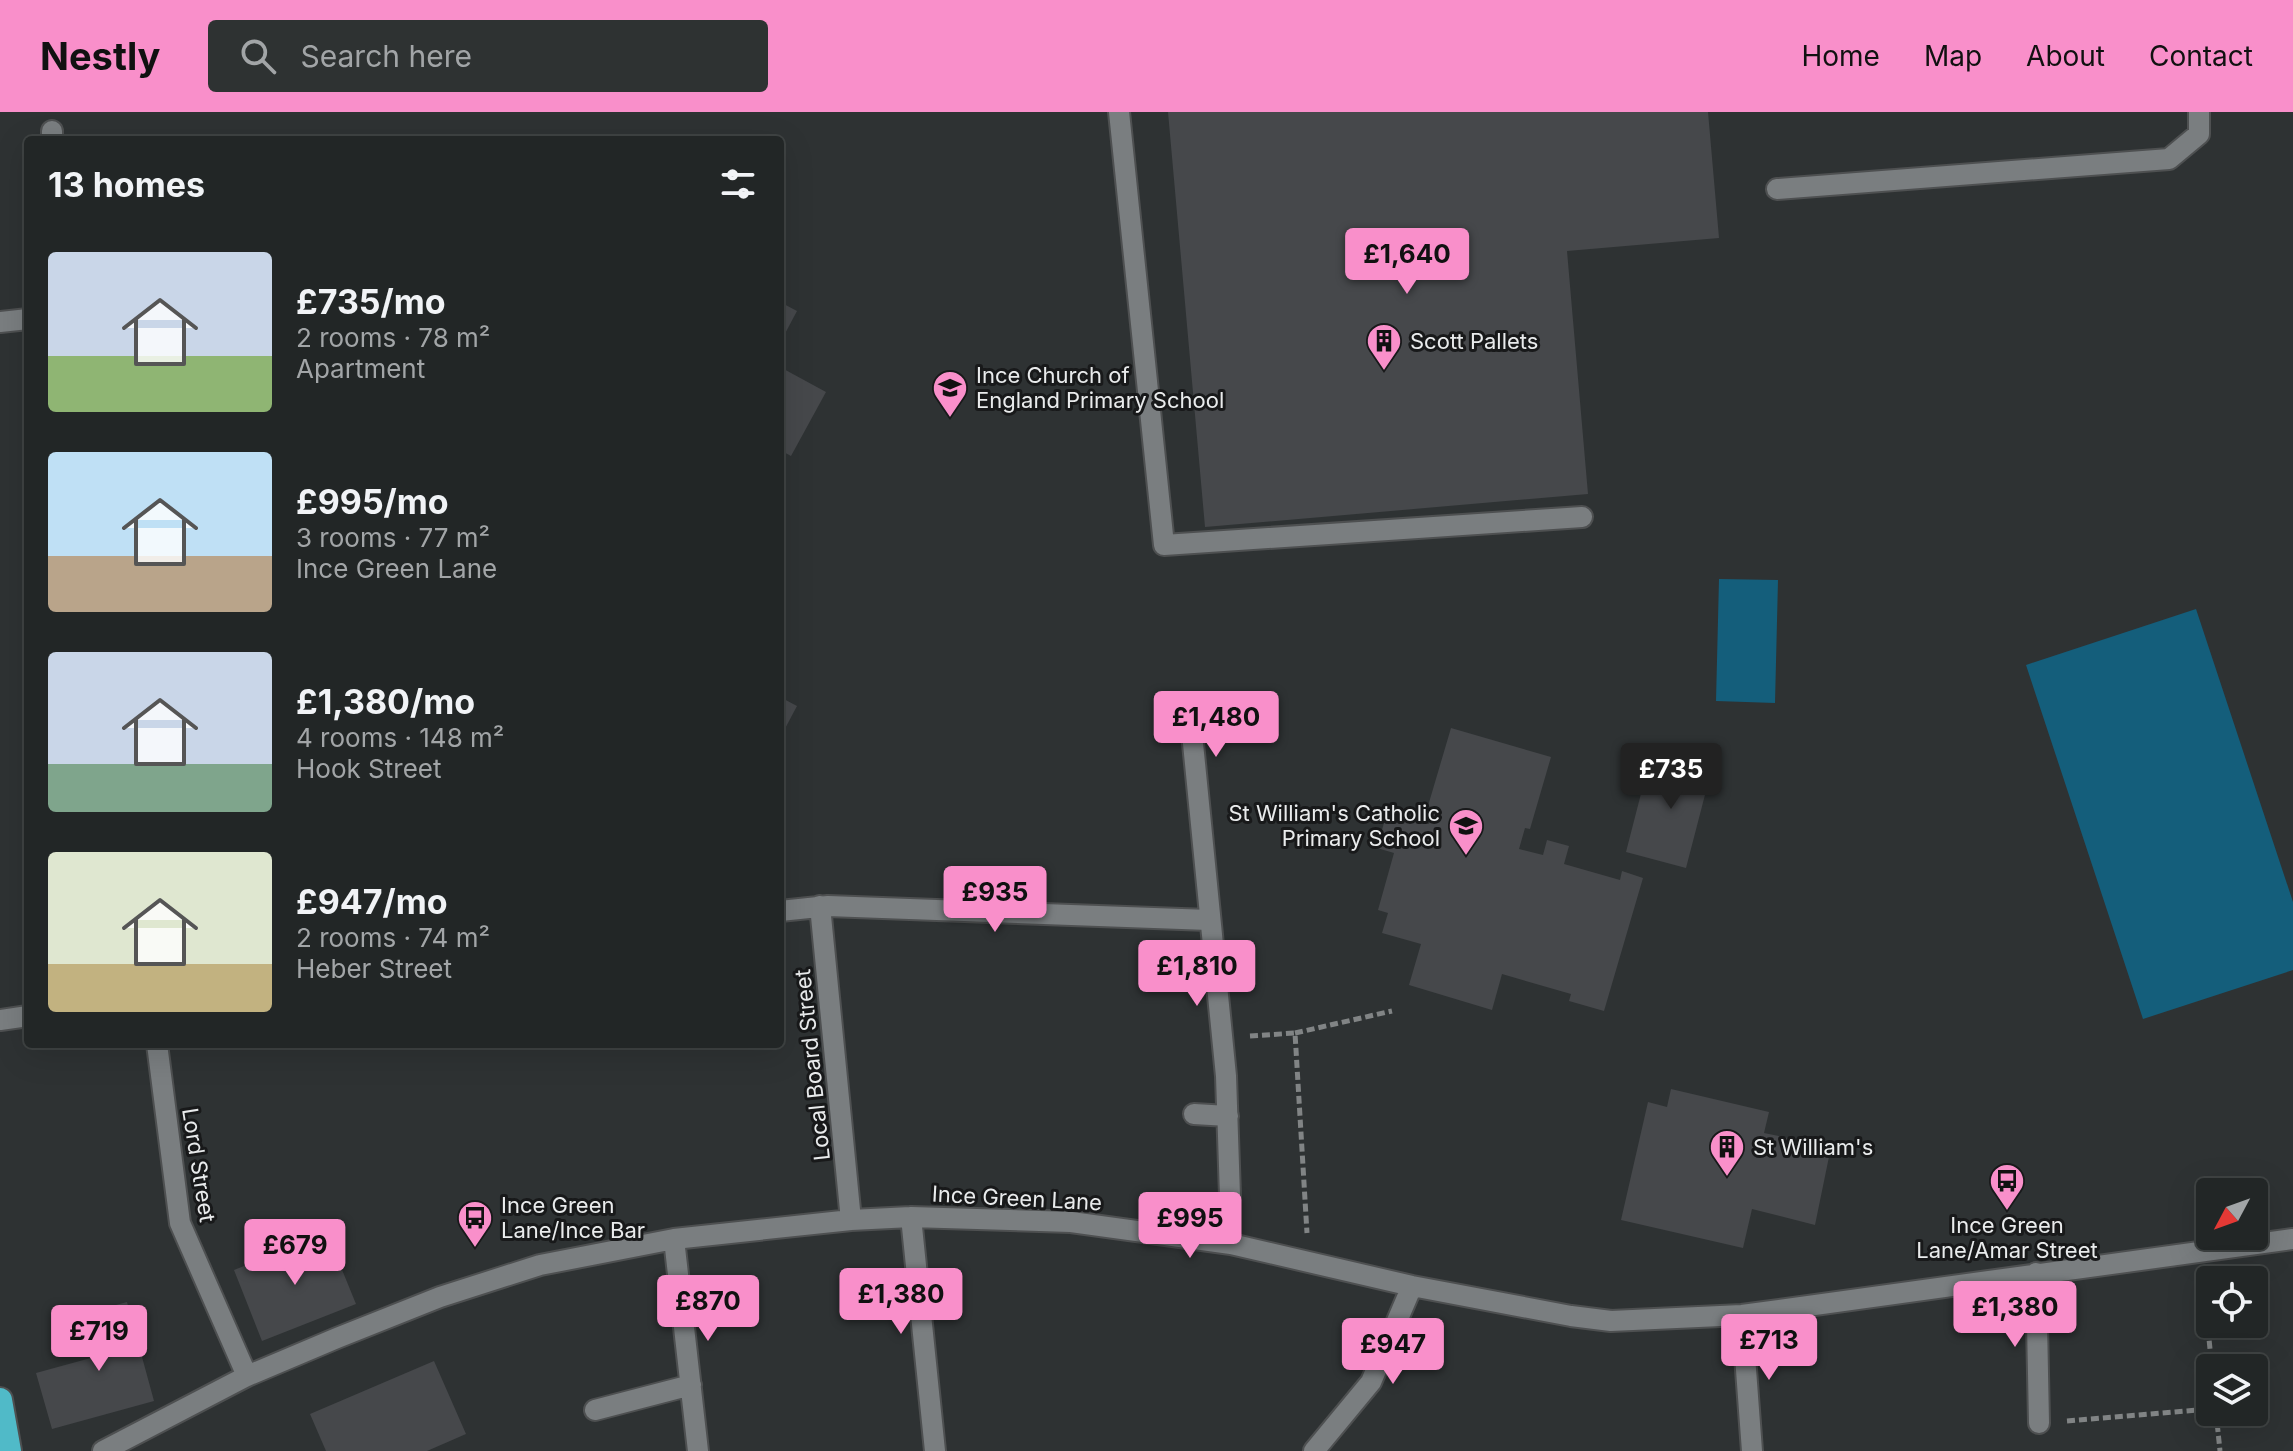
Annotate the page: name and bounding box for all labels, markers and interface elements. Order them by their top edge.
search box [208,20,768,92]
text: Nestly [40,33,160,79]
icon: search [236,34,280,78]
text: Search here [300,38,472,74]
text: Home [1801,39,1880,73]
text: Map [1924,39,1982,73]
text: About [2026,39,2105,73]
text: Contact [2149,39,2253,73]
icon: filters [716,162,760,206]
text: 13 homes [48,164,205,205]
pin: £1,640 [1342,228,1472,296]
text: £1,640 [1363,238,1451,269]
text: £735/mo [296,281,446,322]
icon: home [112,284,208,380]
text: 2 rooms · 78 m² [296,322,490,353]
building icon: Scott Pallets [1365,322,1403,372]
place label: Scott Pallets [1410,328,1538,354]
text: Apartment [296,353,425,384]
place label: Ince Church of England Primary School [976,362,1224,413]
school or university icon: Ince Church of England Primary School [931,369,969,419]
text: £995/mo [296,481,449,522]
icon: home [112,484,208,580]
text: 3 rooms · 77 m² [296,522,490,553]
text: Ince Green Lane [296,553,497,584]
text: £1,380/mo [296,681,475,722]
icon: home [112,684,208,780]
pin: £1,480 [1151,691,1281,759]
text: £1,480 [1172,701,1260,732]
text: 4 rooms · 148 m² [296,722,504,753]
pin: £735 [1624,743,1718,811]
text: Hook Street [296,753,441,784]
text: £735 [1639,753,1703,784]
place label: St William's Catholic Primary School [1228,800,1440,851]
school or university icon: St William's Catholic Primary School [1447,807,1485,857]
pin: £935 [948,866,1042,934]
text: £935 [962,876,1028,907]
text: £947/mo [296,881,448,922]
icon: home [112,884,208,980]
text: 2 rooms · 74 m² [296,922,490,953]
pin: £1,810 [1132,940,1262,1008]
text: £1,810 [1156,950,1238,981]
text: Heber Street [296,953,452,984]
street label: Local Board Street [789,968,835,1162]
street label: Lord Street [177,1106,221,1224]
building icon: St William's [1708,1128,1746,1178]
place label: St William's [1753,1134,1873,1160]
bus stop icon: Ince Green Lane/Amar Street [1988,1162,2026,1212]
north arrow [2196,1178,2268,1250]
map controls [2196,1178,2268,1426]
street label: Ince Green Lane [931,1181,1103,1215]
place label: Ince Green Lane/Ince Bar [501,1192,645,1243]
pin: £995 [1143,1192,1237,1260]
bus stop icon: Ince Green Lane/Ince Bar [456,1199,494,1249]
text: £995 [1157,1202,1224,1233]
place label: Ince Green Lane/Amar Street [1916,1212,2098,1263]
pin: £679 [248,1219,342,1287]
text: £679 [262,1229,328,1260]
button: locate [2196,1266,2268,1338]
pin: £1,380 [836,1268,966,1336]
pin: £870 [661,1275,755,1343]
text: £1,380 [857,1278,945,1309]
pin: £1,380 [1950,1281,2080,1349]
text: £870 [675,1285,741,1316]
text: £1,380 [1971,1291,2059,1322]
pin: £719 [52,1305,146,1373]
pin: £713 [1722,1314,1816,1382]
text: £719 [69,1315,129,1346]
pin: £947 [1346,1318,1440,1386]
text: £713 [1739,1324,1799,1355]
text: £947 [1360,1328,1426,1359]
button: layers [2196,1354,2268,1426]

